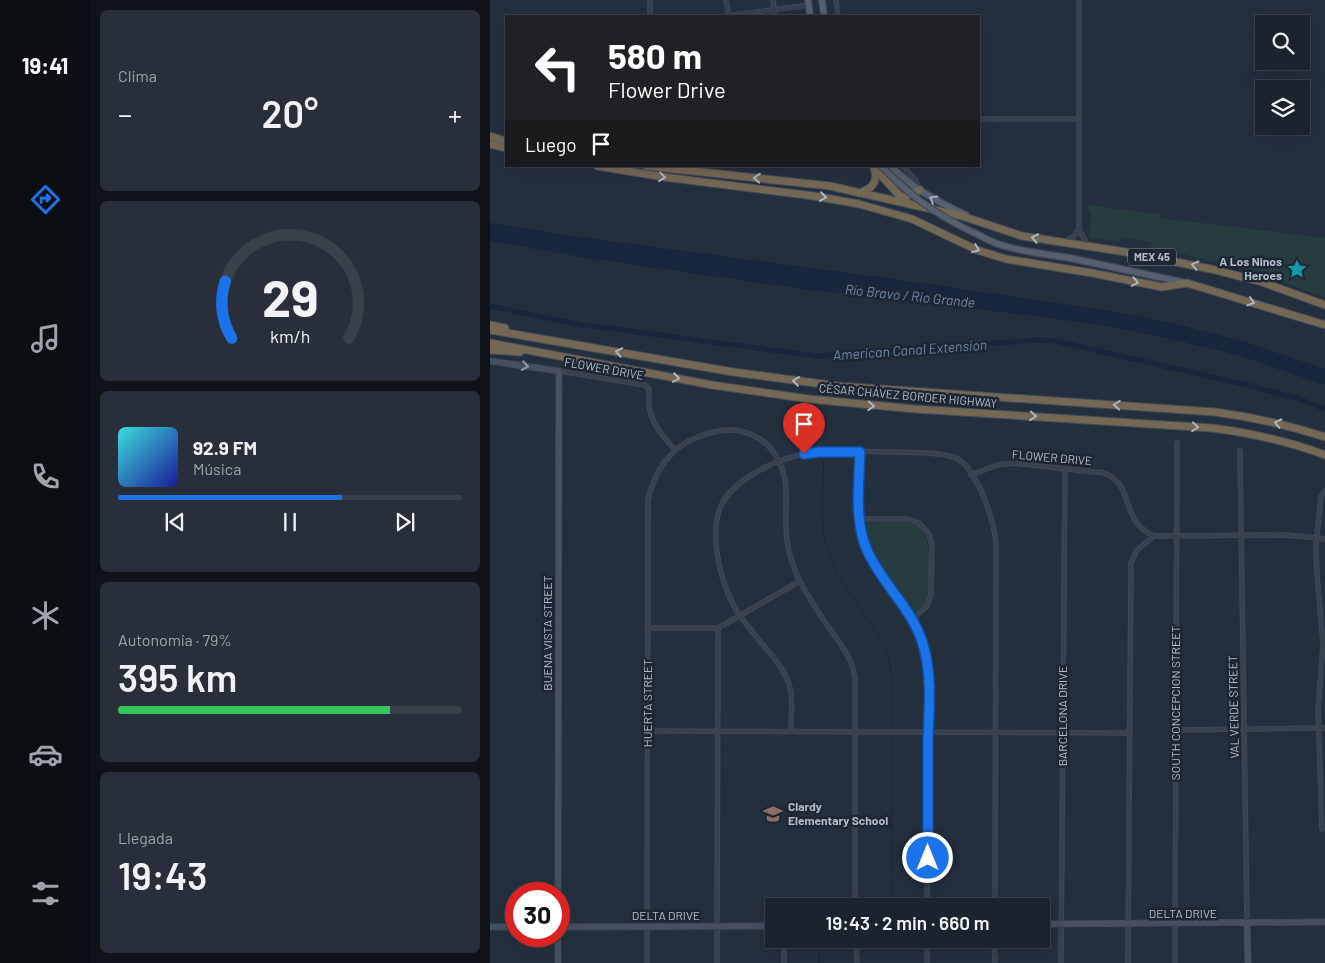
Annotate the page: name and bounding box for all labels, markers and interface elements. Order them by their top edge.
map controls [1255,15,1310,135]
button: search [1255,15,1310,70]
text: 580 m [608,34,702,76]
icon: left [525,35,590,100]
text: 19:41 [22,52,68,78]
text: Clima [118,66,157,85]
text: Flower Drive [608,76,726,102]
button: layers [1255,80,1310,135]
text: 20° [262,90,318,136]
text: − [118,97,132,131]
text: + [448,97,462,131]
icon: arrive [587,130,615,158]
text: Luego [525,133,577,156]
one-way arrow [658,171,666,181]
one-way arrow [753,173,761,184]
icon: directions [28,182,63,217]
one-way arrow [820,191,828,202]
one-way arrow [930,195,939,205]
one-way arrow [1030,234,1039,244]
one-way arrow [971,242,980,253]
road number: MEX 45 [1128,248,1176,266]
place label: A Los Ninos Heroes [1219,254,1282,282]
place icon: A Los Ninos Heroes [1286,258,1308,280]
one-way arrow [1190,260,1199,271]
text: 29 [262,265,318,327]
one-way arrow [1131,276,1139,287]
water label: Río Bravo / Rio Grande [844,280,976,311]
one-way arrow [1246,296,1255,306]
icon: music [28,321,63,356]
text: km/h [270,325,310,347]
water label: American Canal Extension [832,336,988,363]
one-way arrow [615,347,623,358]
street label: FLOWER DRIVE [563,354,645,382]
one-way arrow [520,361,529,371]
one-way arrow [671,372,680,383]
one-way arrow [792,376,800,387]
street label: CÉSAR CHÁVEZ BORDER HIGHWAY [818,380,998,410]
one-way arrow [1113,399,1121,410]
one-way arrow [867,400,875,411]
pin [783,403,825,454]
icon: arrive [790,410,818,438]
one-way arrow [1029,411,1037,422]
one-way arrow [1274,418,1283,429]
one-way arrow [1192,421,1200,432]
text: 92.9 FM [193,436,257,459]
street label: FLOWER DRIVE [1011,447,1093,467]
icon: phone [28,459,63,494]
text: Música [193,459,241,478]
icon: previous [161,508,189,536]
icon: pause [276,508,304,536]
icon: next [391,508,419,536]
street label: BUENA VISTA STREET [540,575,554,691]
icon: climate [28,598,63,633]
street label: SOUTH CONCEPCION STREET [1168,626,1182,780]
text: Autonomía · 79% [118,630,232,649]
text: 395 km [118,654,237,700]
street label: VAL VERDE STREET [1225,655,1241,759]
street label: HUERTA STREET [640,659,654,747]
street label: BARCELONA DRIVE [1055,666,1069,766]
icon: car [28,737,63,772]
place label: Clardy Elementary School [788,799,888,827]
school or university icon: Clardy Elementary School [762,803,784,825]
text: Llegada [118,828,173,847]
position arrow [901,831,953,883]
text: 19:43 [118,852,207,898]
icon: filters [28,876,63,911]
speed limit sign: 30 [505,882,570,947]
street label: DELTA DRIVE [1149,906,1217,920]
street label: DELTA DRIVE [632,908,700,922]
text: 19:43 · 2 min · 660 m [825,911,990,934]

